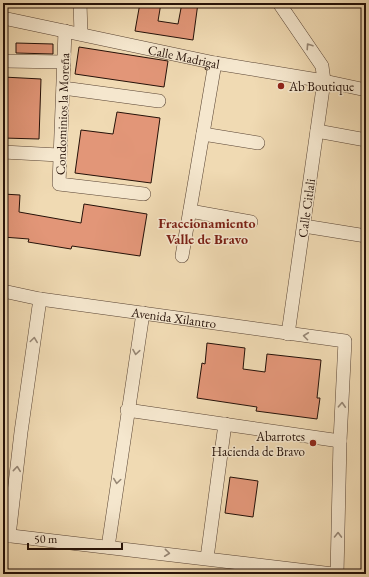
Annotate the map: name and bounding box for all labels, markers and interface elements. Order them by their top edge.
street label: Calle Madrigal [146,41,221,73]
one-way arrow [306,44,313,51]
street label: Condominios la Moreña [52,52,73,175]
place label: Ab Boutique [288,78,354,95]
marker: Ab Boutique [276,81,286,91]
street label: Calle Citlali [294,177,319,239]
district label: Fraccionamiento Valle de Bravo [158,214,256,248]
street label: Avenida Xilantro [129,304,217,332]
one-way arrow [303,332,309,341]
one-way arrow [29,337,38,343]
one-way arrow [133,349,141,355]
one-way arrow [337,402,346,408]
place label: Abarrotes Hacienda de Bravo [212,428,305,460]
marker: Abarrotes Hacienda de Bravo [308,438,318,448]
one-way arrow [12,466,21,472]
one-way arrow [113,477,122,484]
scale bar [28,525,122,551]
text: 50 m [34,531,58,547]
one-way arrow [334,532,342,538]
one-way arrow [164,548,170,557]

